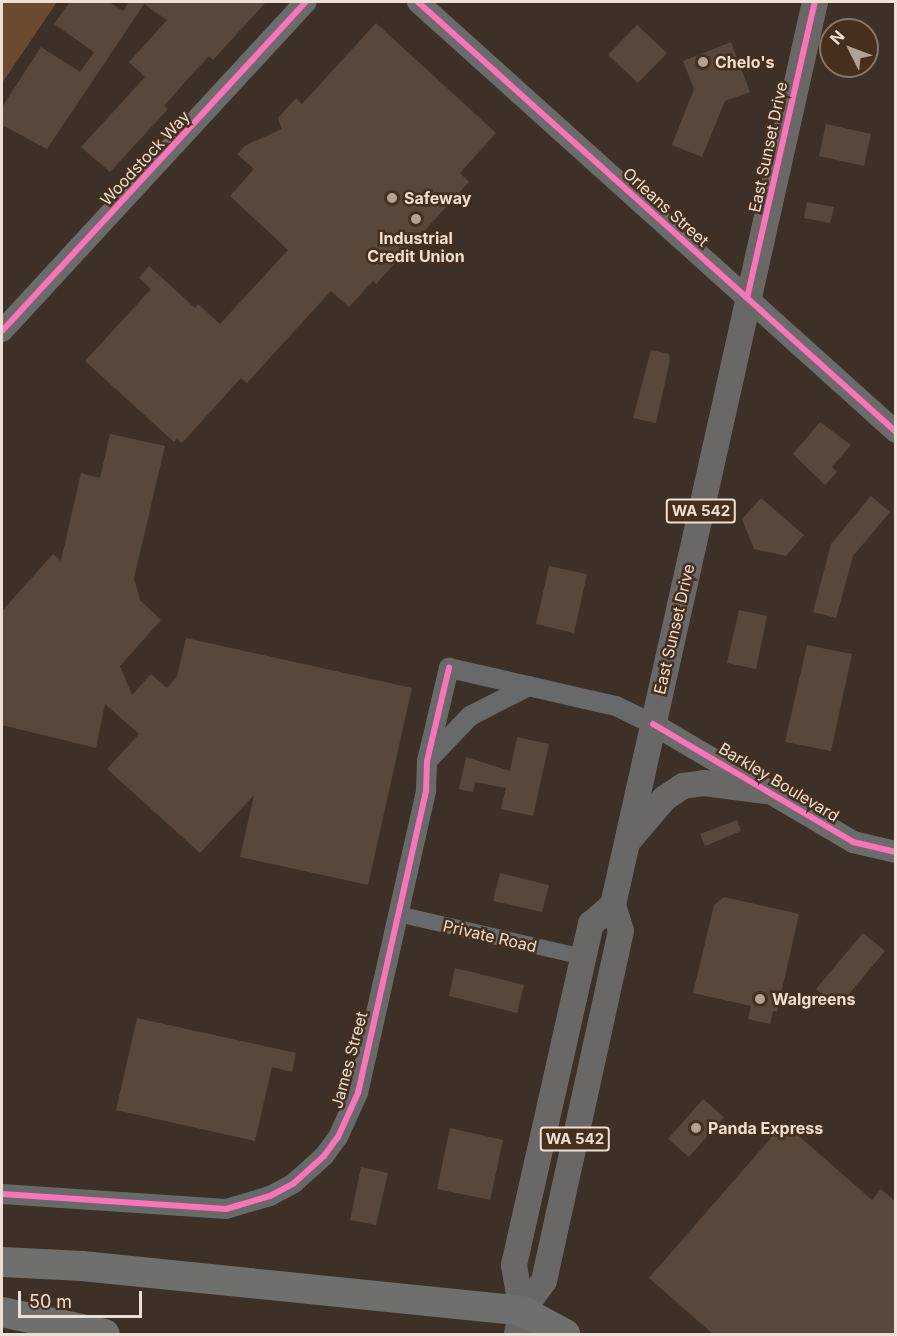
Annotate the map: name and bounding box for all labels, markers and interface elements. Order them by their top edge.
north arrow [819,18,879,78]
text: N [826,26,849,49]
place label: Chelo's [715,52,774,72]
marker: Chelo's [696,55,710,69]
street label: East Sunset Drive [745,80,791,214]
street label: Woodstock Way [96,107,194,209]
street label: Orleans Street [619,164,713,250]
place label: Safeway [404,188,471,208]
marker: Safeway [385,191,399,205]
marker: Industrial Credit Union [409,212,423,226]
place label: Industrial Credit Union [367,228,465,266]
road number: WA 542 [665,499,737,523]
street label: East Sunset Drive [650,562,698,696]
street label: Barkley Boulevard [715,739,843,825]
street label: Private Road [441,916,539,956]
place label: Walgreens [772,989,856,1009]
marker: Walgreens [753,992,767,1006]
street label: James Street [327,1009,371,1111]
place label: Panda Express [708,1118,823,1138]
marker: Panda Express [689,1121,703,1135]
road number: WA 542 [539,1127,611,1151]
scale bar [21,1279,146,1317]
text: 50 m [29,1291,72,1312]

